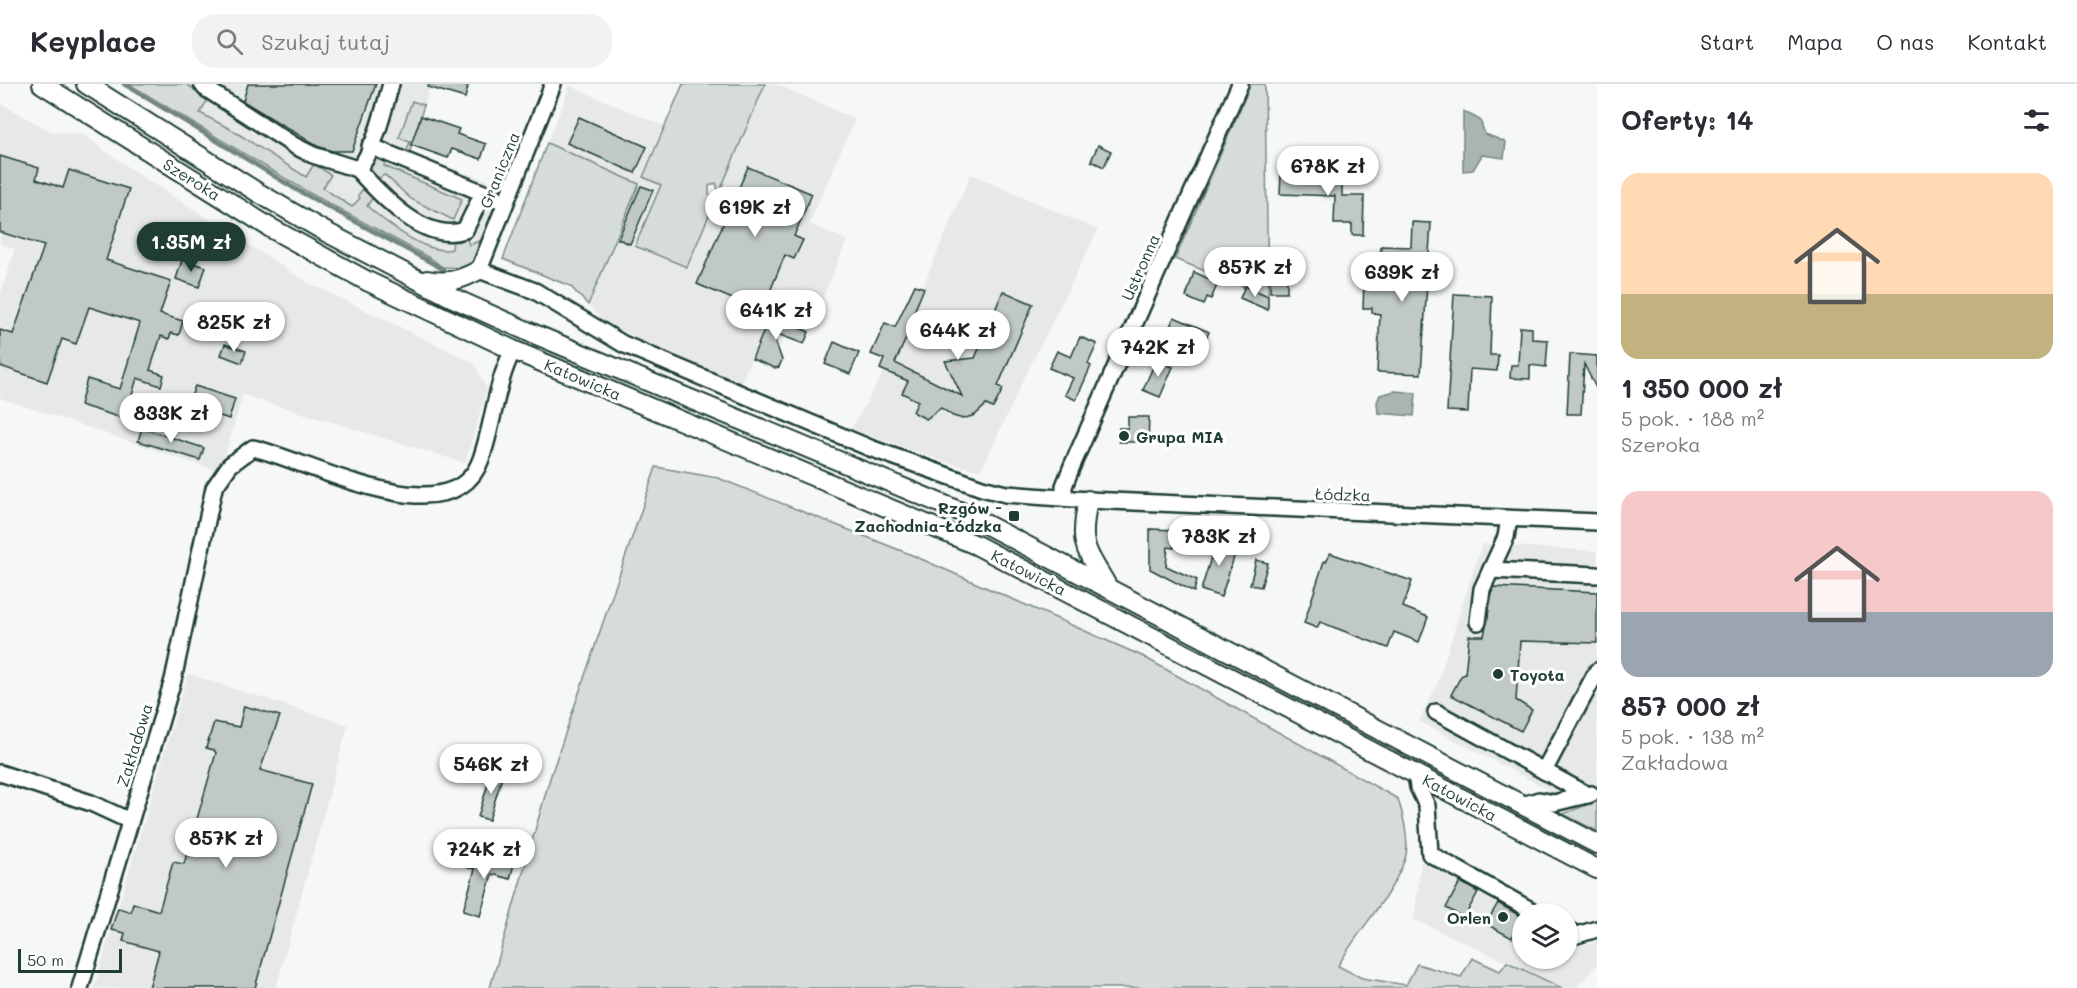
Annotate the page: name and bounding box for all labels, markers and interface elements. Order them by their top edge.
search box [192,14,612,68]
text: Keyplace [30,23,156,59]
icon: search [213,25,246,58]
text: Szukaj tutaj [261,27,390,56]
text: Start [1700,28,1754,55]
text: Mapa [1787,28,1843,55]
text: O nas [1876,28,1934,55]
text: Kontakt [1967,28,2047,55]
text: Oferty: 14 [1621,103,1754,137]
icon: filters [2020,104,2053,137]
street label: Graniczna [474,129,524,211]
pin: 678K zł [1273,146,1383,197]
text: 678K zł [1291,152,1365,178]
street label: Szeroka [159,153,225,205]
pin: 619K zł [700,187,810,238]
text: 619K zł [719,193,791,219]
icon: home [1783,212,1891,320]
pin: 1.35M zł [129,222,253,273]
text: 1.35M zł [151,228,231,254]
street label: Ustronna [1116,230,1164,304]
pin: 857K zł [1200,247,1310,298]
pin: 639K zł [1347,252,1457,303]
text: 857K zł [1218,253,1292,279]
text: 639K zł [1365,258,1439,284]
pin: 641K zł [721,290,831,341]
text: 641K zł [740,296,812,322]
pin: 825K zł [179,302,289,353]
text: 825K zł [197,308,271,334]
pin: 644K zł [903,310,1013,361]
text: 644K zł [920,316,996,342]
pin: 742K zł [1103,327,1213,378]
text: 742K zł [1121,333,1195,359]
street label: Katowicka [541,353,625,405]
text: 1 350 000 zł [1621,371,1782,405]
pin: 833K zł [116,393,226,444]
text: 833K zł [133,399,209,425]
text: 5 pok. · 188 m² [1621,405,1764,431]
place label: Grupa MIA [1136,426,1224,447]
marker: Grupa MIA [1117,429,1131,443]
text: Szeroka [1621,431,1701,457]
street label: Łódzka [1315,483,1371,505]
place label: Rzgów - Zachodnia-Łódzka [854,497,1002,536]
marker: Rzgów - Zachodnia-Łódzka [1007,509,1021,523]
pin: 783K zł [1164,516,1274,567]
text: 783K zł [1182,522,1256,548]
icon: home [1783,530,1891,638]
street label: Katowicka [988,544,1070,600]
place label: Toyota [1510,664,1565,685]
marker: Toyota [1491,667,1505,681]
text: 857 000 zł [1621,689,1760,723]
street label: Zakładowa [111,701,157,789]
text: 5 pok. · 138 m² [1621,723,1764,749]
pin: 546K zł [436,744,546,795]
text: Zakładowa [1621,749,1729,775]
text: 546K zł [453,750,529,776]
street label: Katowicka [1419,769,1501,825]
pin: 857K zł [171,818,281,869]
text: 857K zł [189,824,263,850]
pin: 724K zł [429,829,539,880]
text: 724K zł [447,835,521,861]
map controls [1512,903,1578,969]
button: layers [1512,903,1578,969]
place label: Orlen [1447,907,1491,928]
marker: Orlen [1496,910,1510,924]
scale bar [18,946,122,974]
text: 50 m [27,949,64,970]

